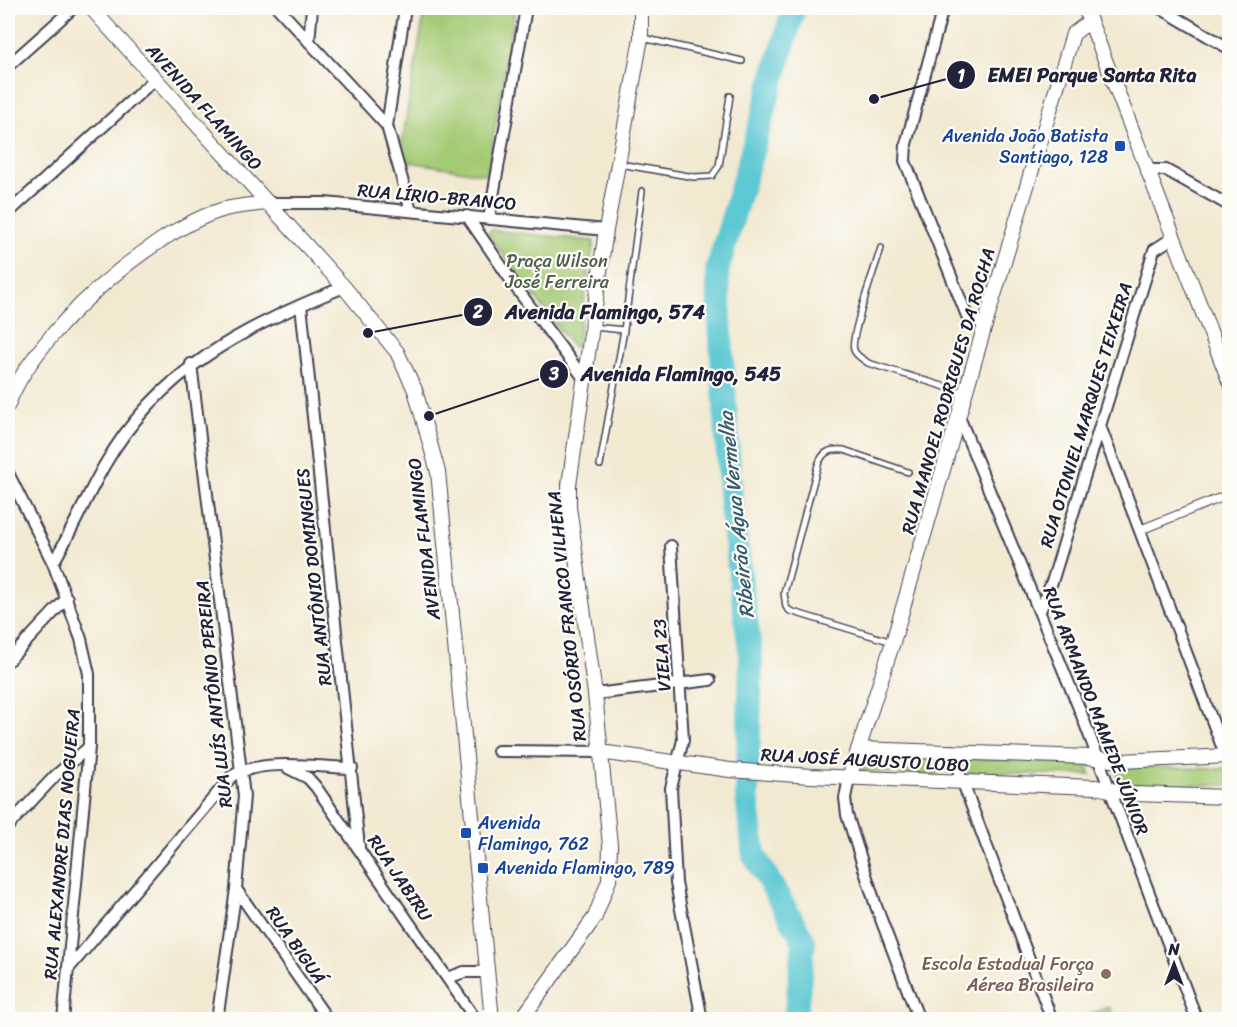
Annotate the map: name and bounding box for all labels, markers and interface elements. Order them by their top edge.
street label: AVENIDA FLAMINGO [137,35,270,178]
callout: EMEI Parque Santa Rita [946,56,1209,94]
text: EMEI Parque Santa Rita [987,58,1197,93]
text: 1 [957,60,965,92]
place label: Avenida João Batista Santiago, 128 [941,120,1109,173]
marker: Avenida João Batista Santiago, 128 [1113,139,1127,153]
street label: RUA LÍRIO-BRANCO [356,174,518,220]
street label: RUA MANOEL RODRIGUES DA ROCHA [892,244,1004,538]
park label: Praça Wilson José Ferreira [504,245,610,298]
street label: RUA OTONIEL MARQUES TEIXEIRA [1030,278,1142,552]
callout: Avenida Flamingo, 574 [463,293,717,331]
text: Avenida Flamingo, 574 [504,295,705,330]
text: 2 [472,296,484,328]
callout: Avenida Flamingo, 545 [539,355,793,393]
text: Avenida Flamingo, 545 [580,357,781,392]
text: 3 [548,358,559,390]
water label: Ribeirão Água Vermelha [708,408,765,620]
street label: AVENIDA FLAMINGO [398,456,450,623]
street label: RUA ANTÔNIO DOMINGUES [287,466,341,687]
street label: RUA OSÓRIO FRANCO VILHENA [538,489,596,743]
street label: RUA LUÍS ANTÔNIO PEREIRA [186,579,242,809]
street label: RUA ARMANDO MAMEDE JÚNIOR [1034,582,1158,840]
street label: VIELA 23 [643,617,680,692]
street label: RUA ALEXANDRE DIAS NOGUEIRA [34,707,90,981]
street label: RUA JOSÉ AUGUSTO LOBO [760,739,970,781]
place label: Avenida Flamingo, 762 [477,807,589,860]
marker: Avenida Flamingo, 762 [459,826,473,840]
street label: RUA JABIRU [359,828,441,929]
place label: Avenida Flamingo, 789 [494,852,675,884]
marker: Avenida Flamingo, 789 [476,861,490,875]
street label: RUA BIGUÁ [257,899,336,993]
north arrow [1144,934,1204,994]
text: N [1167,935,1180,964]
place label: Escola Estadual Força Aérea Brasileira [921,948,1094,1001]
marker: Escola Estadual Força Aérea Brasileira [1099,967,1113,981]

